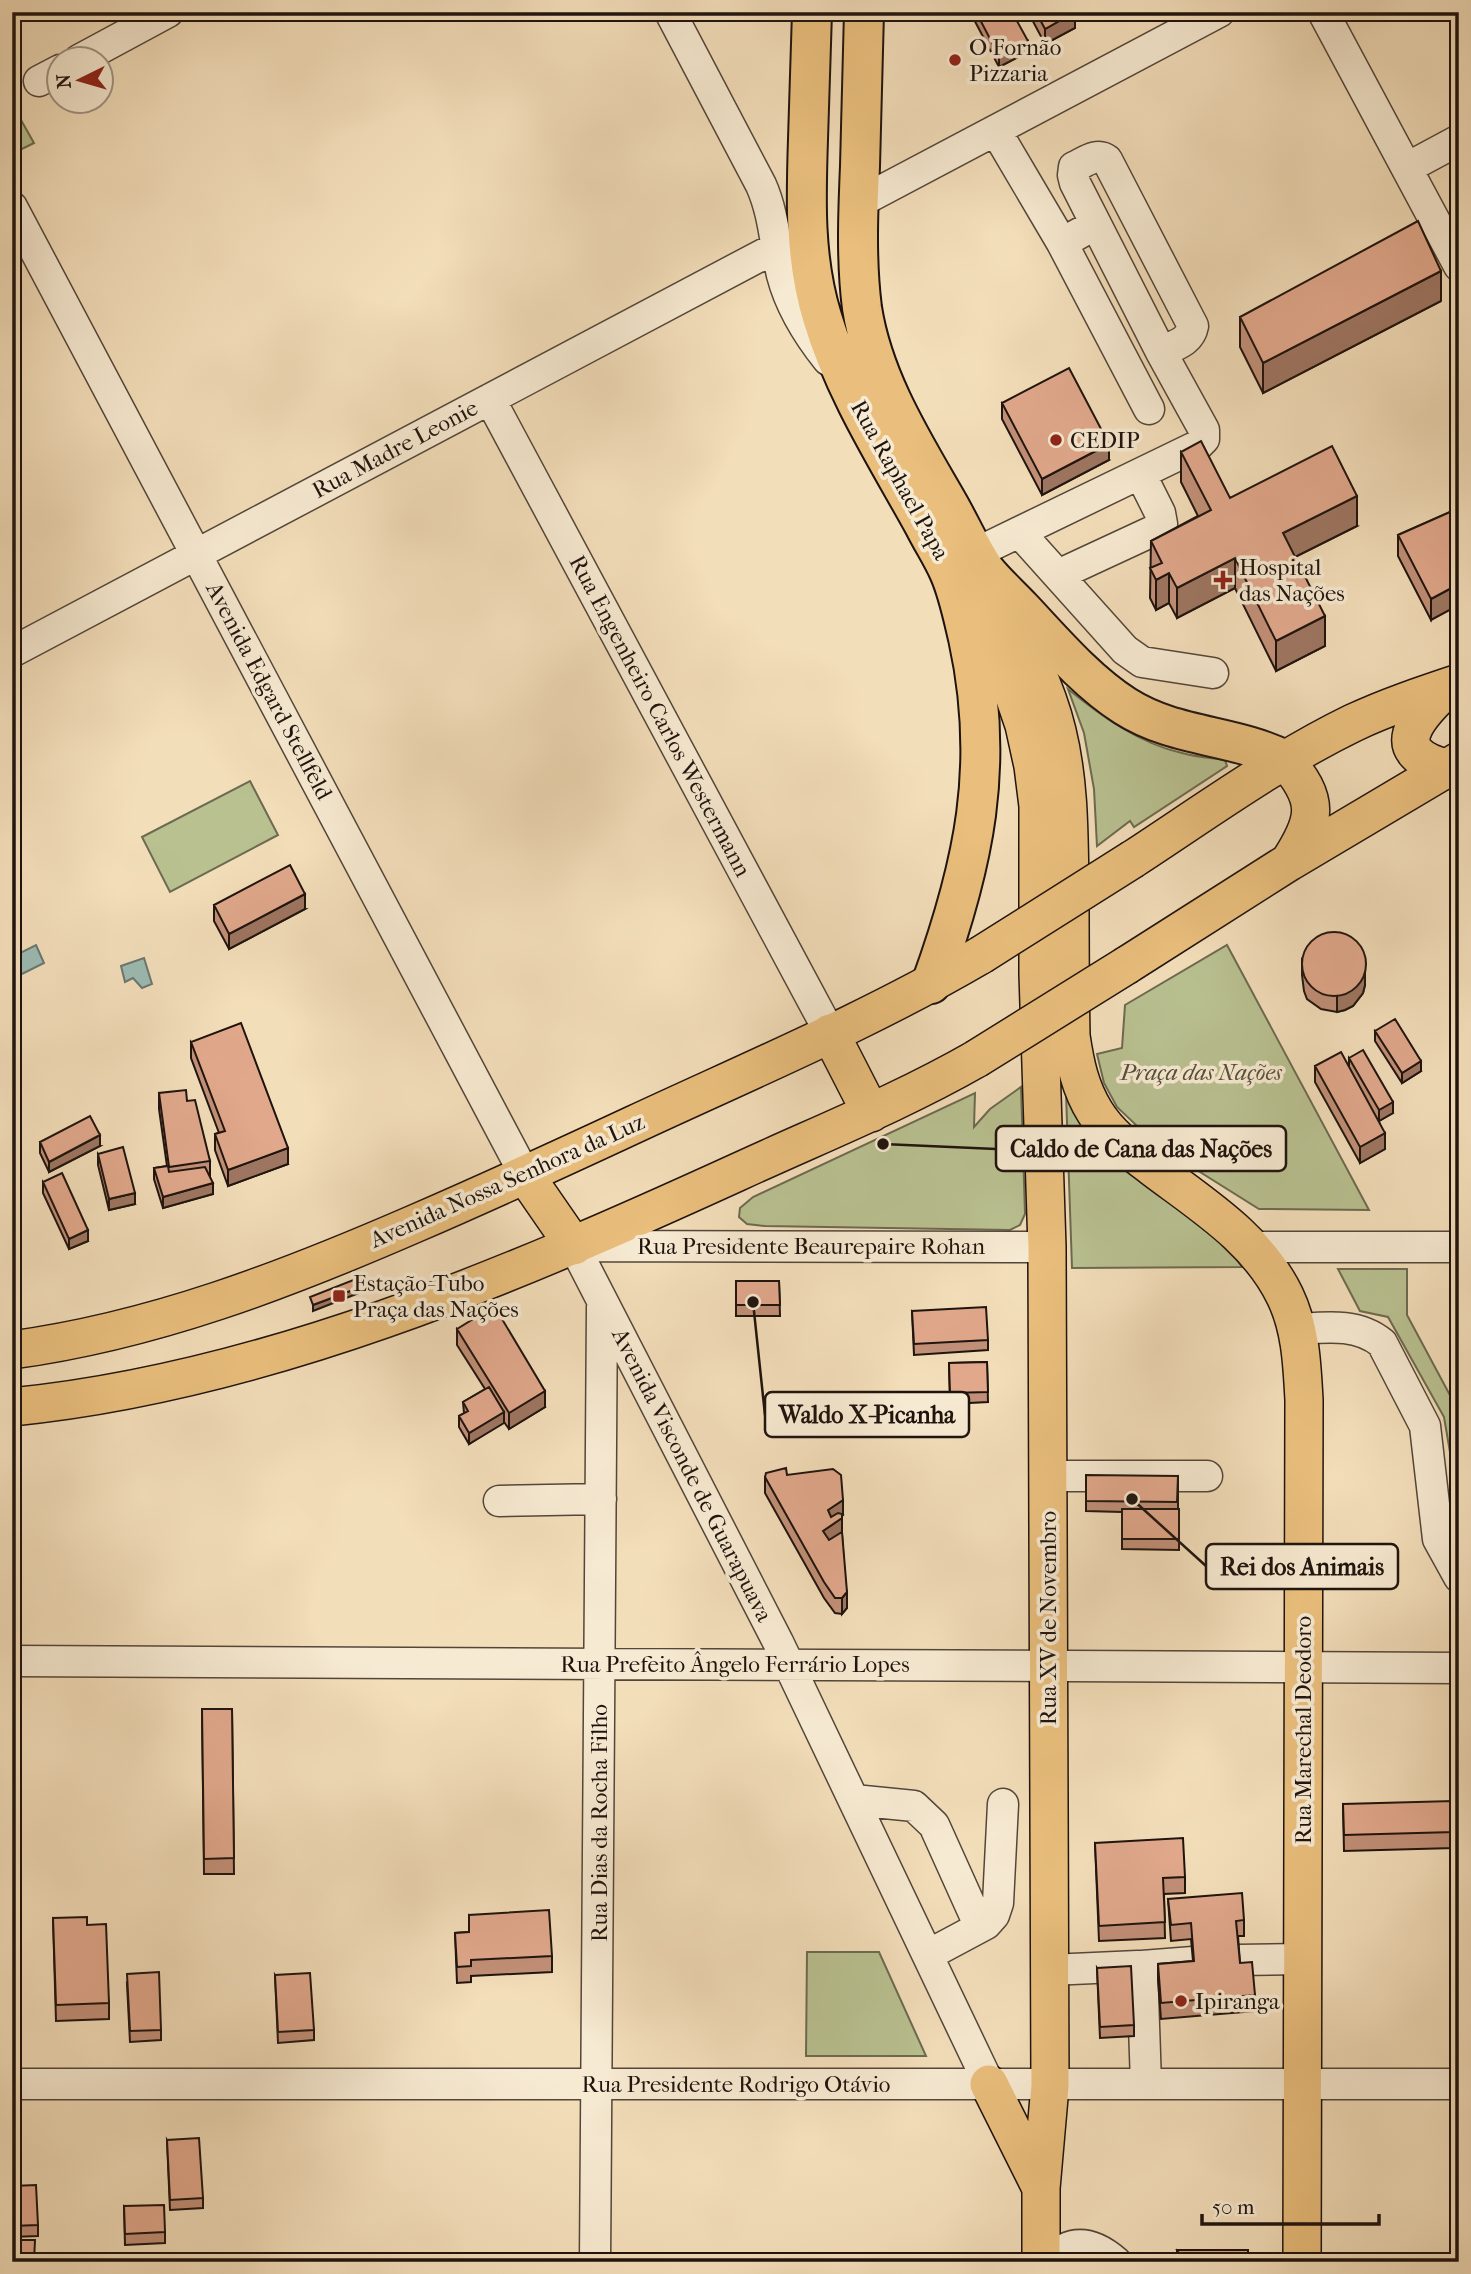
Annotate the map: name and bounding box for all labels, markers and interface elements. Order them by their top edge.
place label: O Fornão Pizzaria [969,34,1061,87]
north arrow [46,46,116,116]
marker: O Fornão Pizzaria [947,52,963,68]
text: N [52,73,76,90]
street label: Rua Madre Leonie [308,394,482,504]
street label: Rua Raphael Papa [845,395,955,565]
place label: CEDIP [1070,427,1140,454]
marker: CEDIP [1048,432,1064,448]
street label: Rua Engenheiro Carlos Westermann [564,551,757,882]
place label: Hospital das Nações [1239,554,1345,607]
marker: Hospital das Nações [1213,570,1233,590]
street label: Avenida Edgard Stellfeld [200,577,338,805]
park label: Praça das Nações [1119,1059,1283,1086]
street label: Avenida Nossa Senhora da Luz [365,1108,648,1254]
callout: Caldo de Cana das Nações [996,1126,1286,1171]
text: Caldo de Cana das Nações [1010,1135,1272,1164]
street label: Rua Presidente Beaurepaire Rohan [637,1233,986,1260]
place label: Estação-Tubo Praça das Nações [353,1270,519,1323]
marker: Estação-Tubo Praça das Nações [331,1288,347,1304]
street label: Avenida Visconde de Guarapuava [606,1323,778,1626]
callout: Waldo X-Picanha [765,1392,969,1437]
text: Waldo X-Picanha [778,1401,956,1429]
street label: Rua XV de Novembro [1035,1511,1062,1725]
callout: Rei dos Animais [1206,1544,1398,1589]
text: Rei dos Animais [1220,1553,1384,1581]
street label: Rua Marechal Deodoro [1290,1616,1317,1844]
street label: Rua Prefeito Ângelo Ferrário Lopes [560,1651,910,1678]
street label: Rua Dias da Rocha Filho [586,1704,613,1942]
place label: Ipiranga [1195,1988,1280,2015]
marker: Ipiranga [1173,1993,1189,2009]
street label: Rua Presidente Rodrigo Otávio [582,2071,890,2098]
scale bar [1202,2183,1378,2227]
text: 50 m [1212,2195,1255,2219]

